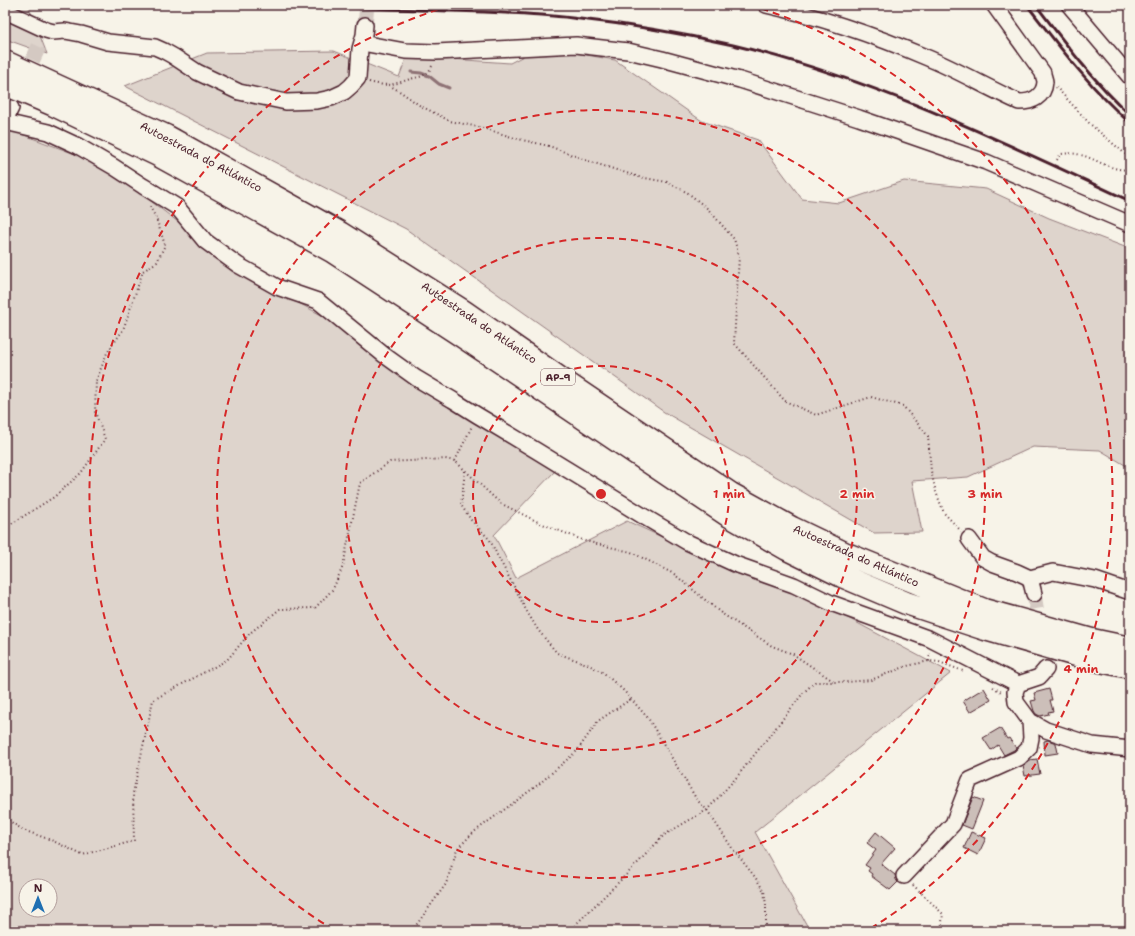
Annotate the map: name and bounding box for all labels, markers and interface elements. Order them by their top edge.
street label: Autoestrada do Atlántico [137,118,265,196]
street label: Autoestrada do Atlántico [418,279,540,367]
road number: AP-9 [541,369,575,385]
text: 1 min [713,486,745,502]
text: 2 min [840,486,875,502]
text: 3 min [968,486,1003,502]
centre of rings [594,487,608,501]
street label: Autoestrada do Atlántico [791,521,922,591]
text: 4 min [1064,661,1099,677]
north arrow [18,878,58,918]
text: N [34,881,43,896]

